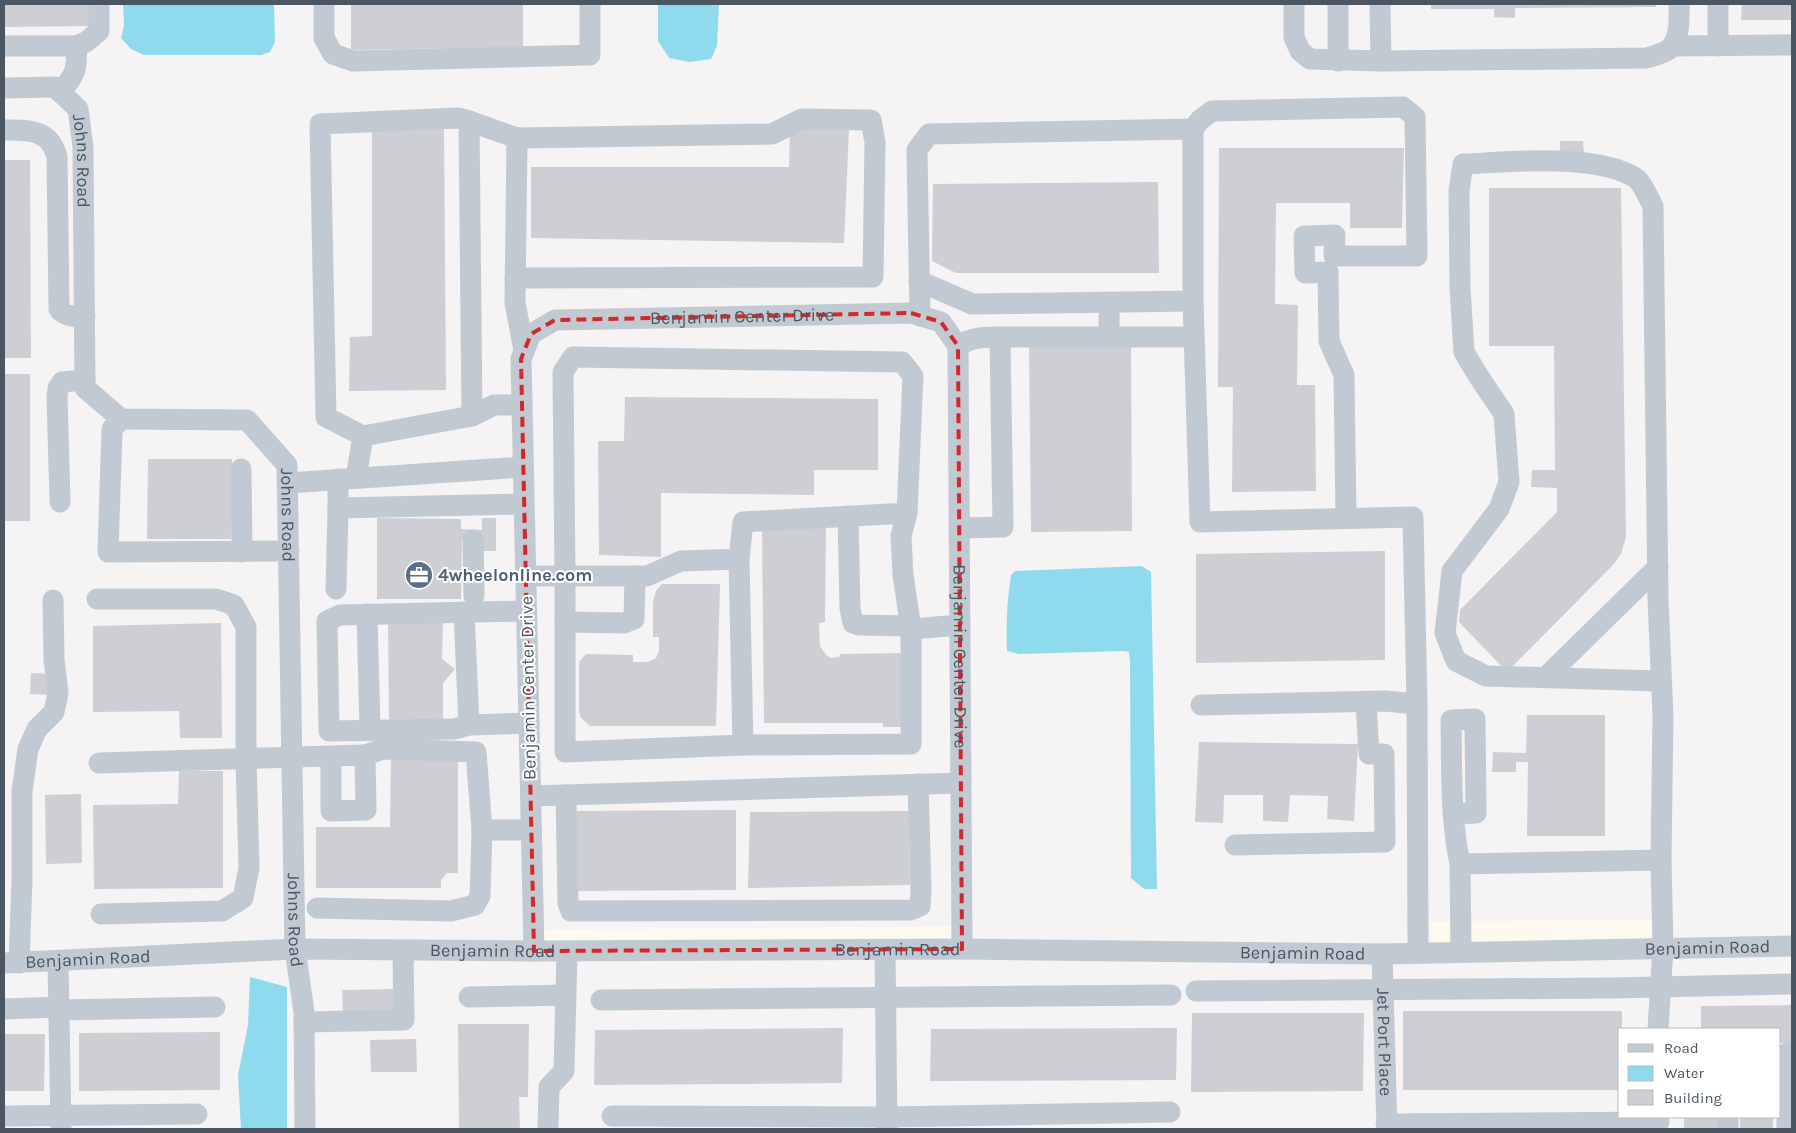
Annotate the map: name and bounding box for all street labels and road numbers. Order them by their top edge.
street label: Johns Road [68,113,95,208]
street label: Benjamin Center Drive [650,304,834,329]
street label: Johns Road [276,468,300,562]
street label: Benjamin Center Drive [948,564,972,749]
street label: Benjamin Center Drive [515,596,541,780]
street label: Johns Road [283,873,308,968]
street label: Benjamin Road [1644,935,1771,960]
street label: Benjamin Road [835,938,961,961]
street label: Benjamin Road [430,939,556,962]
street label: Benjamin Road [1240,941,1366,965]
street label: Benjamin Road [25,945,151,973]
street label: Jet Port Place [1372,987,1397,1096]

